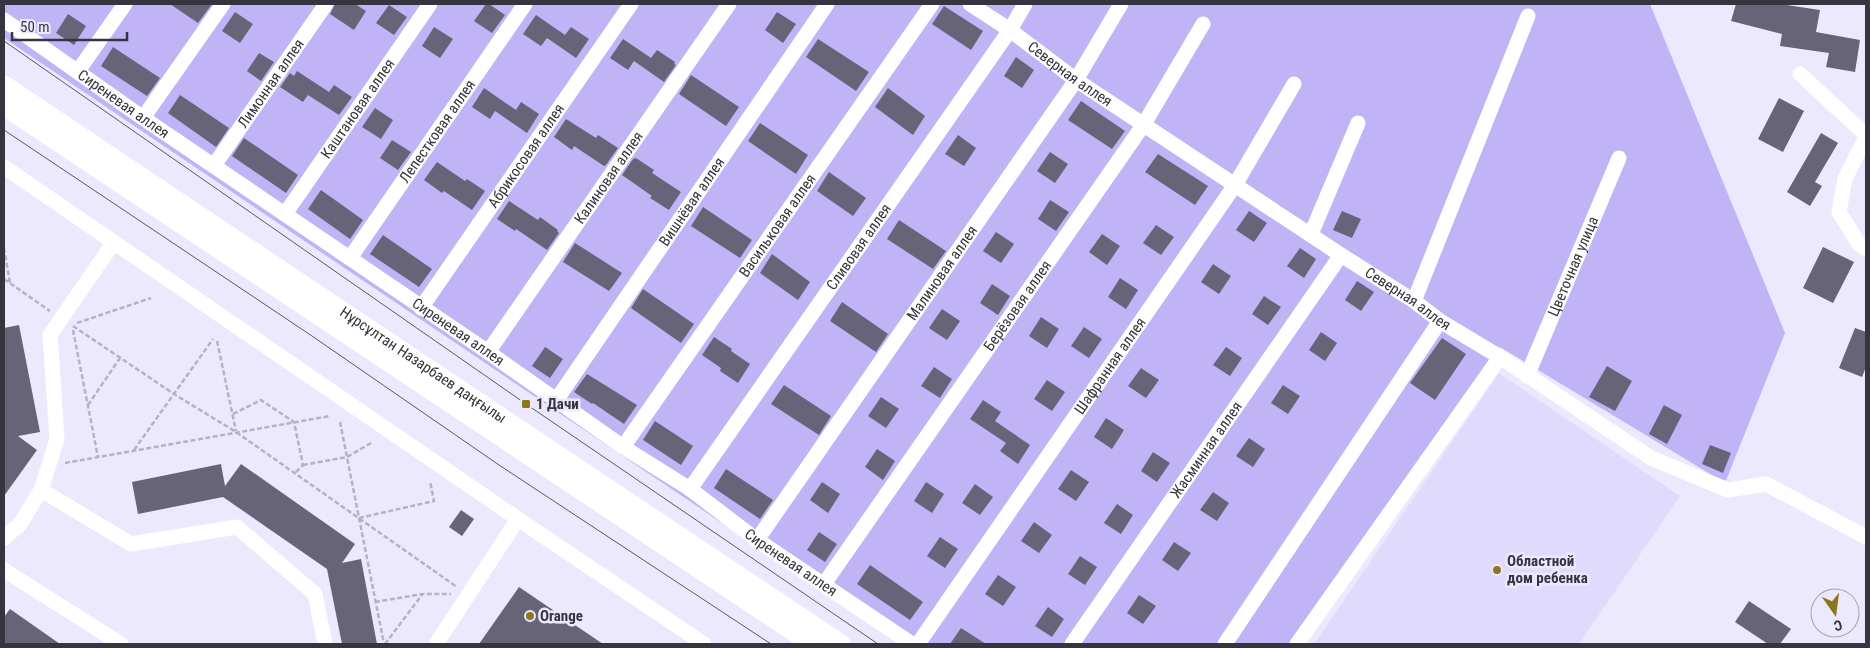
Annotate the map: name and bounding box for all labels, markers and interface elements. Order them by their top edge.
scale bar [12,10,128,42]
text: 50 m [20,18,50,36]
street label: Лимонная аллея [234,36,308,131]
street label: Северная аллея [1024,38,1116,110]
street label: Каштановая аллея [317,55,398,162]
street label: Сиреневая аллея [74,66,173,142]
street label: Лепестковая аллея [396,76,479,186]
street label: Абрикосовая аллея [484,100,568,211]
street label: Калиновая аллея [570,128,647,227]
street label: Вишнёвая аллея [655,154,728,249]
street label: Васильковая аллея [735,171,820,281]
street label: Сливовая аллея [822,200,895,294]
street label: Цветочная улица [1544,214,1602,319]
street label: Малиновая аллея [903,222,981,324]
street label: Берёзовая аллея [980,257,1055,354]
street label: Северная аллея [1362,263,1454,334]
street label: Сиреневая аллея [409,294,508,370]
street label: Нұрсұлтан Назарбаев даңғылы [336,303,510,427]
street label: Шафранная аллея [1070,314,1150,418]
place label: 1 Дачи [536,395,579,413]
marker: 1 Дачи [520,398,532,410]
street label: Жасминная аллея [1167,398,1246,502]
street label: Сиреневая аллея [741,525,840,600]
place label: Областной дом ребенка [1507,552,1588,587]
marker: Областной дом ребенка [1491,564,1503,576]
north arrow [1810,588,1860,638]
place label: Orange [540,607,583,625]
marker: Orange [524,610,536,622]
text: С [1832,617,1844,634]

